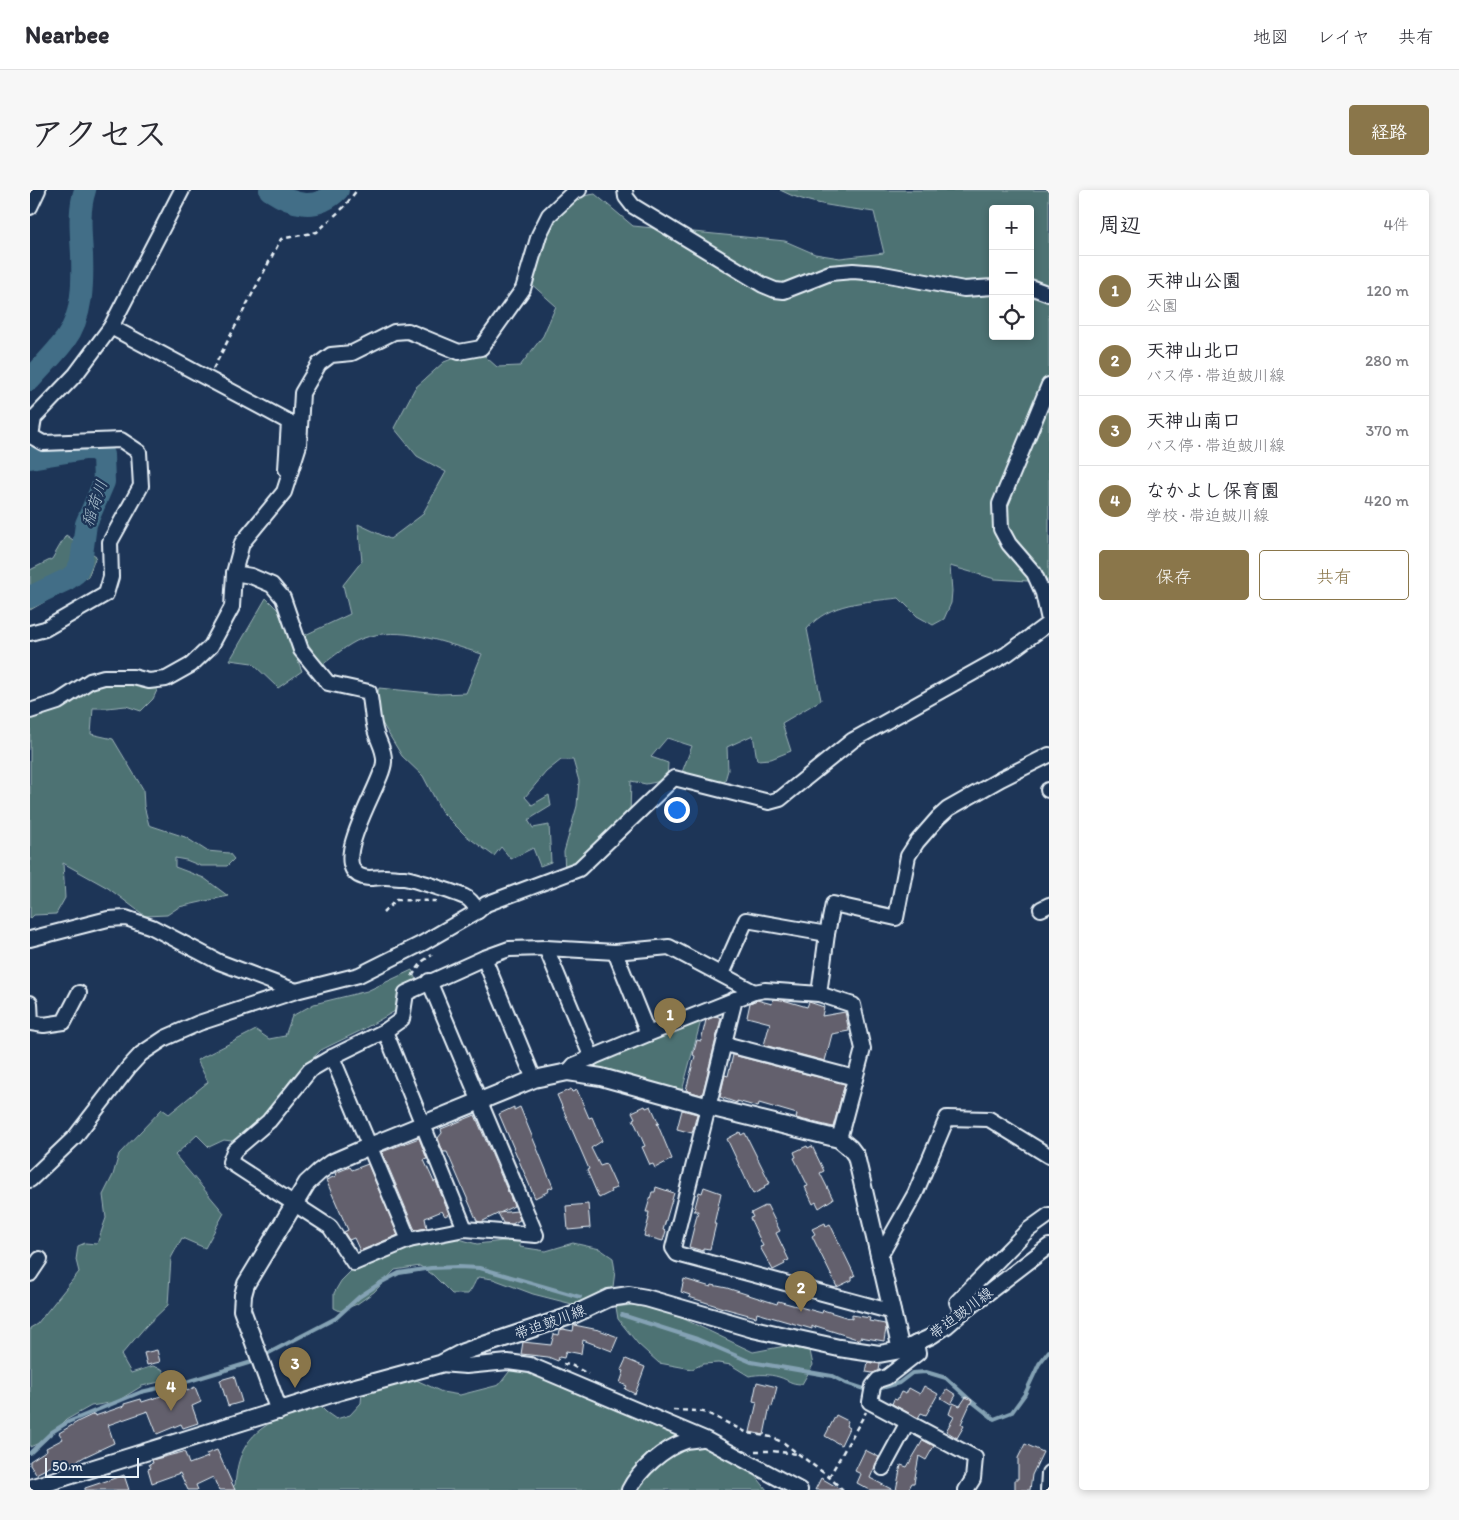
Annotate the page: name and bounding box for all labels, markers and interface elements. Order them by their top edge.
text: Nearbee [25,20,109,49]
text: 地図 [1253,26,1289,48]
text: レイヤ [1317,26,1370,48]
text: 共有 [1398,26,1434,48]
button: 経路 [1349,105,1429,155]
text: アクセス [30,113,168,155]
map controls [989,205,1034,340]
button: + [989,205,1034,250]
text: 周辺 [1099,212,1141,237]
text: 4件 [1383,215,1409,234]
button: − [989,250,1034,295]
text: 天神山公園 [1146,269,1241,292]
text: 1 [1111,281,1119,300]
text: 120 m [1366,281,1409,300]
button: locate [989,295,1034,340]
text: 公園 [1146,296,1178,315]
text: 天神山北口 [1146,339,1241,362]
text: 2 [1111,351,1119,370]
text: 280 m [1365,351,1409,370]
text: バス停 · 帯迫皷川線 [1146,366,1285,385]
text: 天神山南口 [1146,409,1241,432]
text: 3 [1111,421,1119,440]
text: 370 m [1365,421,1409,440]
text: バス停 · 帯迫皷川線 [1146,436,1285,455]
water label: 稲荷川 [78,477,111,529]
text: なかよし保育園 [1146,479,1279,502]
text: 4 [1110,491,1120,510]
text: 420 m [1364,491,1409,510]
text: 学校 · 帯迫皷川線 [1146,506,1269,525]
button: 保存 [1099,550,1249,600]
button: 共有 [1259,550,1409,600]
your location [664,797,690,823]
pin: 1 [654,998,686,1039]
pin: 2 [785,1271,817,1312]
street label: 帯迫皷川線 [926,1283,996,1343]
street label: 帯迫皷川線 [512,1301,588,1343]
pin: 3 [279,1347,311,1388]
pin: 4 [155,1370,187,1411]
scale bar [45,1455,139,1478]
text: 50 m [52,1458,83,1475]

